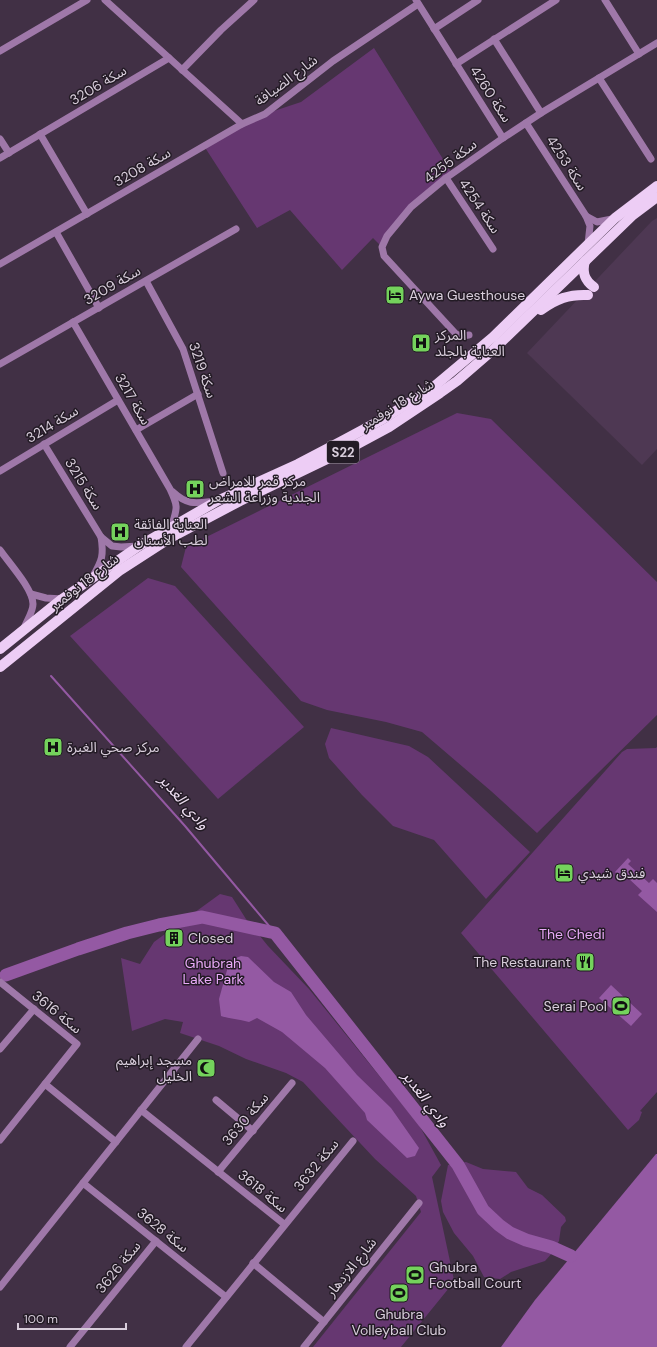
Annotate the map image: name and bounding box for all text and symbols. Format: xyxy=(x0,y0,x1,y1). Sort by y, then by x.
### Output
street label: شارع الضيافة xyxy=(251,51,322,111)
street label: سكة 3206 xyxy=(66,61,130,109)
street label: سكة 4260 xyxy=(466,62,516,126)
street label: سكة 4253 xyxy=(543,132,591,194)
street label: سكة 4255 xyxy=(420,135,480,187)
street label: سكة 3208 xyxy=(110,143,174,191)
street label: سكة 4254 xyxy=(455,175,505,237)
street label: سكة 3209 xyxy=(80,261,144,309)
hotel icon: Aywa Guesthouse xyxy=(384,284,406,306)
place label: Aywa Guesthouse xyxy=(409,286,525,304)
place label: المركز العناية بالجلد xyxy=(434,326,505,360)
hospital icon: المركز العناية بالجلد xyxy=(410,332,432,354)
street label: سكة 3219 xyxy=(185,340,221,400)
street label: سكة 3217 xyxy=(111,370,155,428)
street label: شارع 18 نوفمبر xyxy=(356,374,438,436)
street label: سكة 3214 xyxy=(23,401,81,447)
road number: S22 xyxy=(327,441,359,463)
street label: سكة 3215 xyxy=(61,455,107,513)
place label: مركز قمر للامراض الجلدية وزراعة الشعر xyxy=(208,472,320,506)
hospital icon: مركز قمر للامراض الجلدية وزراعة الشعر xyxy=(184,478,206,500)
place label: العناية الفائقة لطب الأسنان xyxy=(134,515,208,549)
hospital icon: العناية الفائقة لطب الأسنان xyxy=(109,521,131,543)
street label: شارع 18 نوفمبر xyxy=(45,549,123,617)
hospital icon: مركز صحي الغبرة xyxy=(42,736,64,758)
place label: مركز صحي الغبرة xyxy=(67,738,160,758)
water label: وادي الغدير xyxy=(153,769,214,835)
hotel icon: فندق شيدي xyxy=(553,862,575,884)
place label: فندق شيدي xyxy=(578,864,645,884)
park label: The Chedi xyxy=(539,925,605,943)
building icon: Closed xyxy=(163,927,185,949)
place label: Closed xyxy=(188,929,233,947)
restaurant icon: The Restaurant xyxy=(574,951,596,973)
place label: The Restaurant xyxy=(473,953,571,971)
park label: Ghubrah Lake Park xyxy=(183,954,243,988)
street label: سكة 3616 xyxy=(28,986,86,1038)
sports icon: Serai Pool xyxy=(610,995,632,1017)
place label: Serai Pool xyxy=(544,997,607,1015)
place label: مسجد إبراهيم الخليل xyxy=(116,1051,192,1085)
mosque icon: مسجد إبراهيم الخليل xyxy=(195,1057,217,1079)
water label: وادي الغدير xyxy=(396,1066,455,1133)
street label: سكة 3630 xyxy=(218,1089,272,1149)
street label: سكة 3632 xyxy=(289,1135,343,1195)
street label: سكة 3618 xyxy=(235,1166,291,1216)
street label: سكة 3628 xyxy=(133,1204,193,1256)
street label: شارع الازدهار xyxy=(321,1234,382,1302)
street label: سكة 3626 xyxy=(91,1237,145,1297)
place label: Ghubra Football Court xyxy=(429,1258,521,1292)
sports icon: Ghubra Football Court xyxy=(404,1264,426,1286)
sports icon: Ghubra Volleyball Club xyxy=(388,1282,410,1304)
scale bar xyxy=(18,1305,126,1331)
place label: Ghubra Volleyball Club xyxy=(352,1305,447,1339)
text: 100 m xyxy=(24,1311,58,1327)

